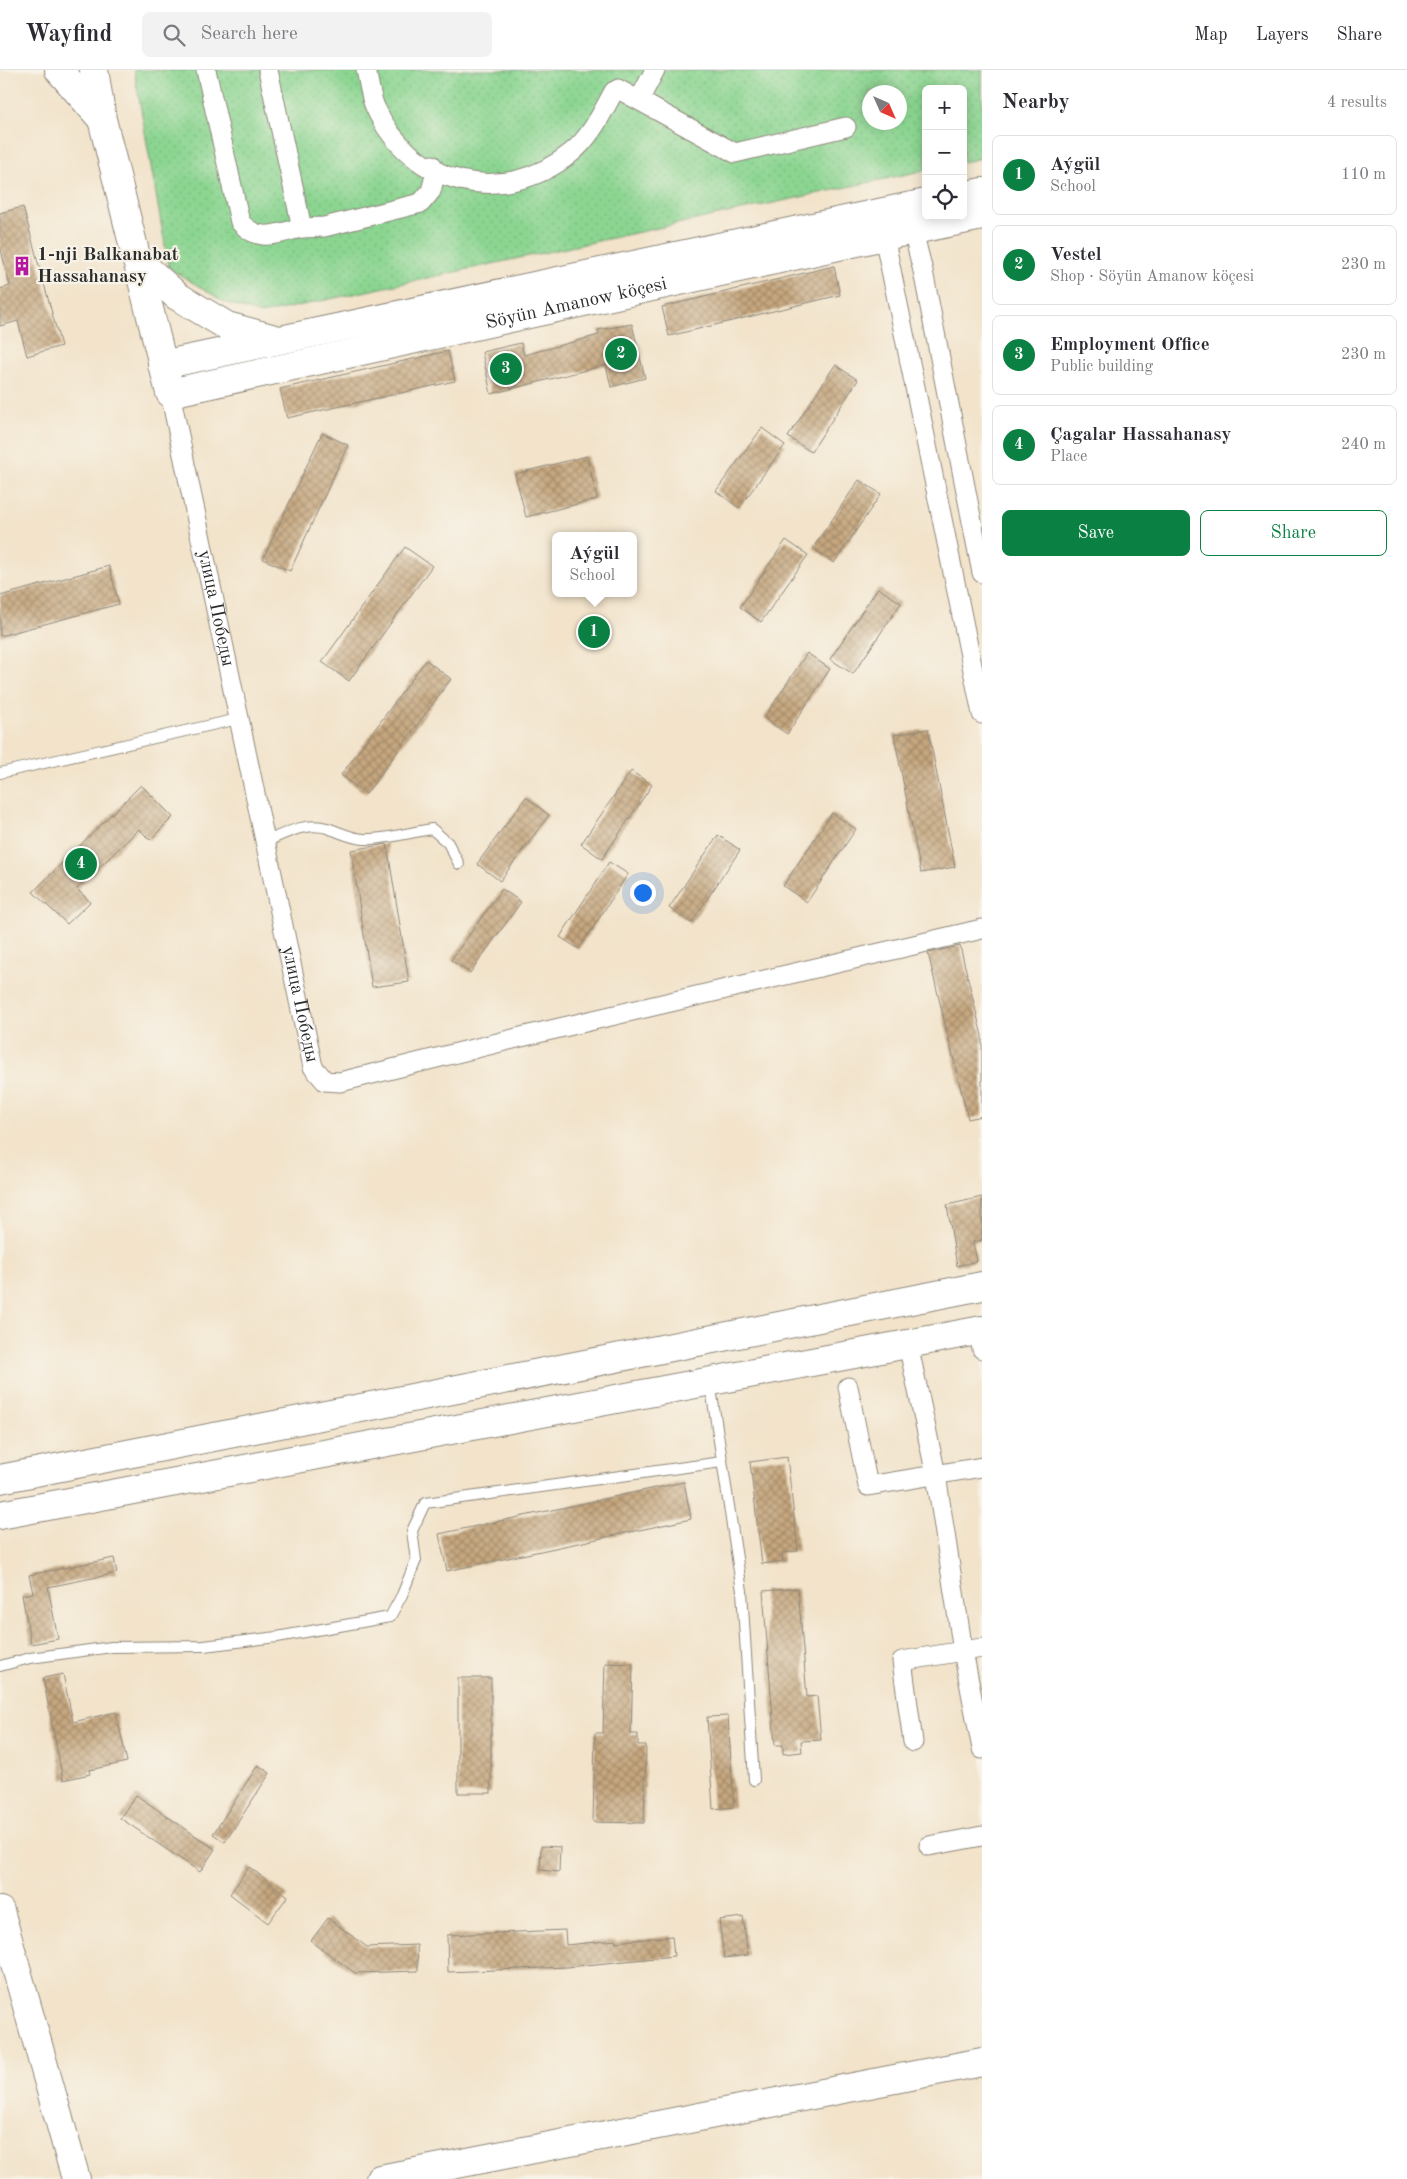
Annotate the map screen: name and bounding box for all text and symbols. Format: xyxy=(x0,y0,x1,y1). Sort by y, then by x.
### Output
search box xyxy=(142,12,492,57)
icon: search xyxy=(160,21,188,49)
text: Wayfind xyxy=(25,23,112,47)
text: Search here xyxy=(200,25,298,44)
text: Map xyxy=(1194,26,1228,44)
text: Layers xyxy=(1256,26,1308,44)
text: Share xyxy=(1336,26,1382,44)
north arrow xyxy=(862,85,907,130)
map controls xyxy=(922,85,967,220)
button: + xyxy=(922,85,967,130)
text: Nearby xyxy=(1002,92,1070,113)
text: 4 results xyxy=(1327,95,1387,111)
button: − xyxy=(922,130,967,175)
text: Aýgül xyxy=(1050,156,1100,175)
text: 1 xyxy=(1014,167,1024,183)
text: 110 m xyxy=(1341,167,1386,183)
button: locate xyxy=(922,175,967,220)
text: School xyxy=(1050,179,1096,195)
place label: 1-nji Balkanabat Hassahanasy xyxy=(37,246,179,287)
text: Vestel xyxy=(1050,246,1102,265)
building icon: 1-nji Balkanabat Hassahanasy xyxy=(11,255,33,277)
text: 2 xyxy=(1014,257,1024,273)
text: 230 m xyxy=(1341,257,1386,273)
text: Shop · Söyün Amanow köçesi xyxy=(1050,269,1254,285)
street label: Söyün Amanow köçesi xyxy=(484,274,669,333)
pin: 2 xyxy=(605,335,637,373)
text: Employment Office xyxy=(1050,336,1210,355)
text: 3 xyxy=(1014,347,1024,363)
text: 230 m xyxy=(1341,347,1386,363)
pin: 3 xyxy=(490,350,522,388)
text: Public building xyxy=(1050,359,1153,375)
text: Çagalar Hassahanasy xyxy=(1050,426,1231,445)
text: 4 xyxy=(1014,437,1024,453)
text: 240 m xyxy=(1341,437,1386,453)
text: Place xyxy=(1050,449,1087,465)
button: Save xyxy=(1002,510,1190,556)
button: Share xyxy=(1200,510,1387,556)
popup xyxy=(552,532,637,597)
text: Aýgül xyxy=(569,545,620,564)
street label: улица Победы xyxy=(194,548,237,668)
text: School xyxy=(569,568,615,584)
pin: 1 xyxy=(578,613,610,651)
pin: 4 xyxy=(65,845,97,883)
your location xyxy=(630,880,656,906)
street label: улица Победы xyxy=(278,944,321,1064)

